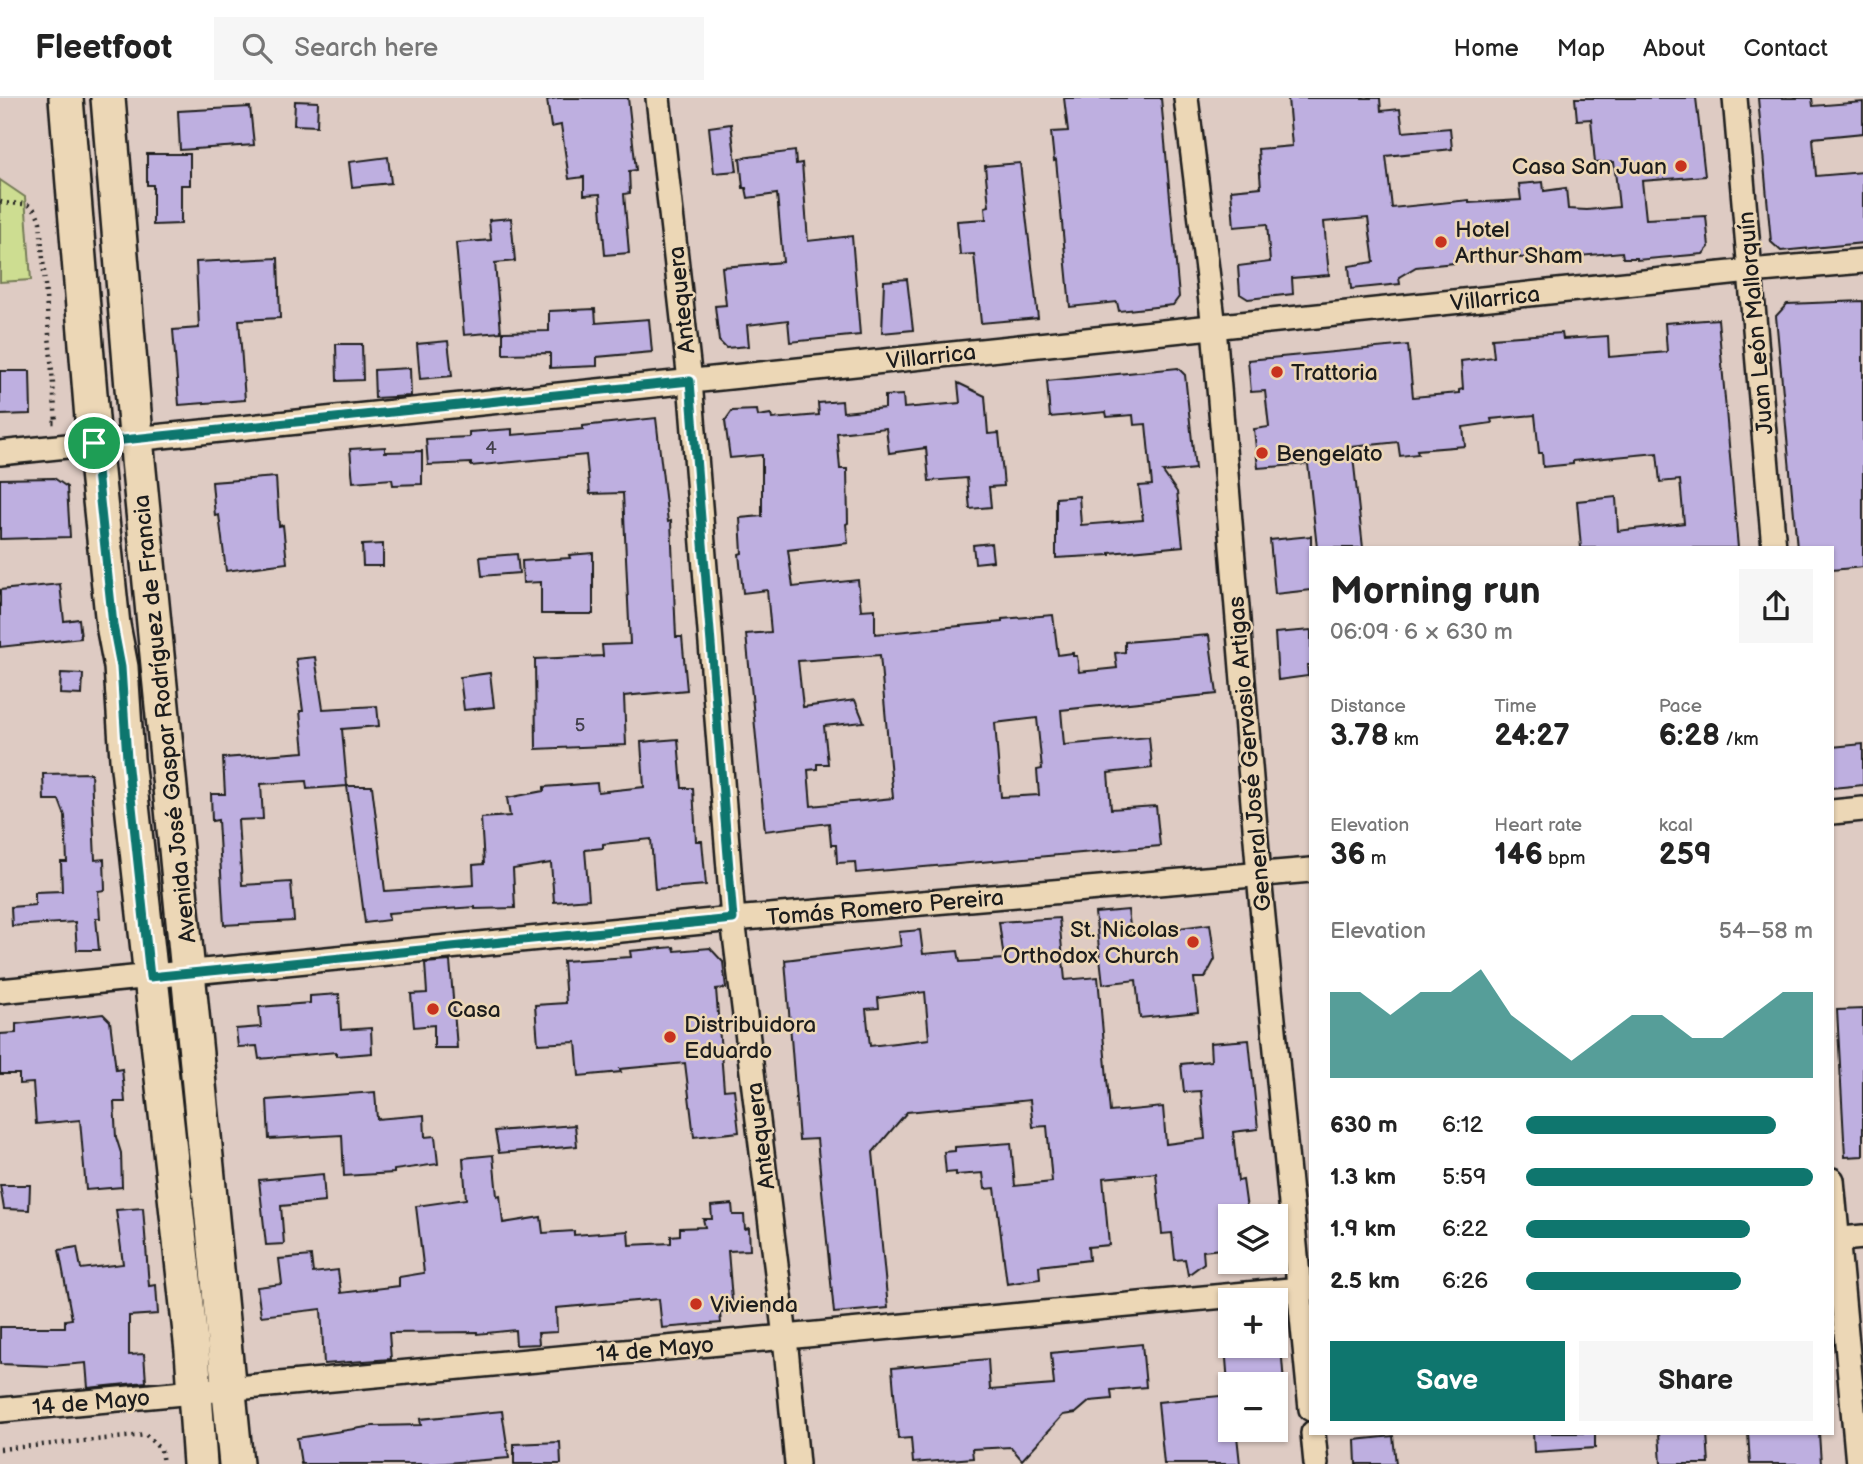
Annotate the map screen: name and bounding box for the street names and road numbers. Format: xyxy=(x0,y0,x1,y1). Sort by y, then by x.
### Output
street label: Juan León Mallorquín xyxy=(1732,210,1780,436)
street label: Antequera xyxy=(662,245,702,355)
street label: Villarrica xyxy=(1449,280,1541,318)
street label: Villarrica xyxy=(885,338,977,376)
street label: Avenida José Gaspar Rodríguez de Francia xyxy=(128,493,202,944)
street label: General José Gervasio Artigas xyxy=(1222,595,1278,913)
street label: Tomás Romero Pereira xyxy=(765,884,1005,932)
street label: Antequera xyxy=(741,1081,781,1191)
street label: 14 de Mayo xyxy=(595,1331,715,1369)
street label: 14 de Mayo xyxy=(31,1384,151,1422)

